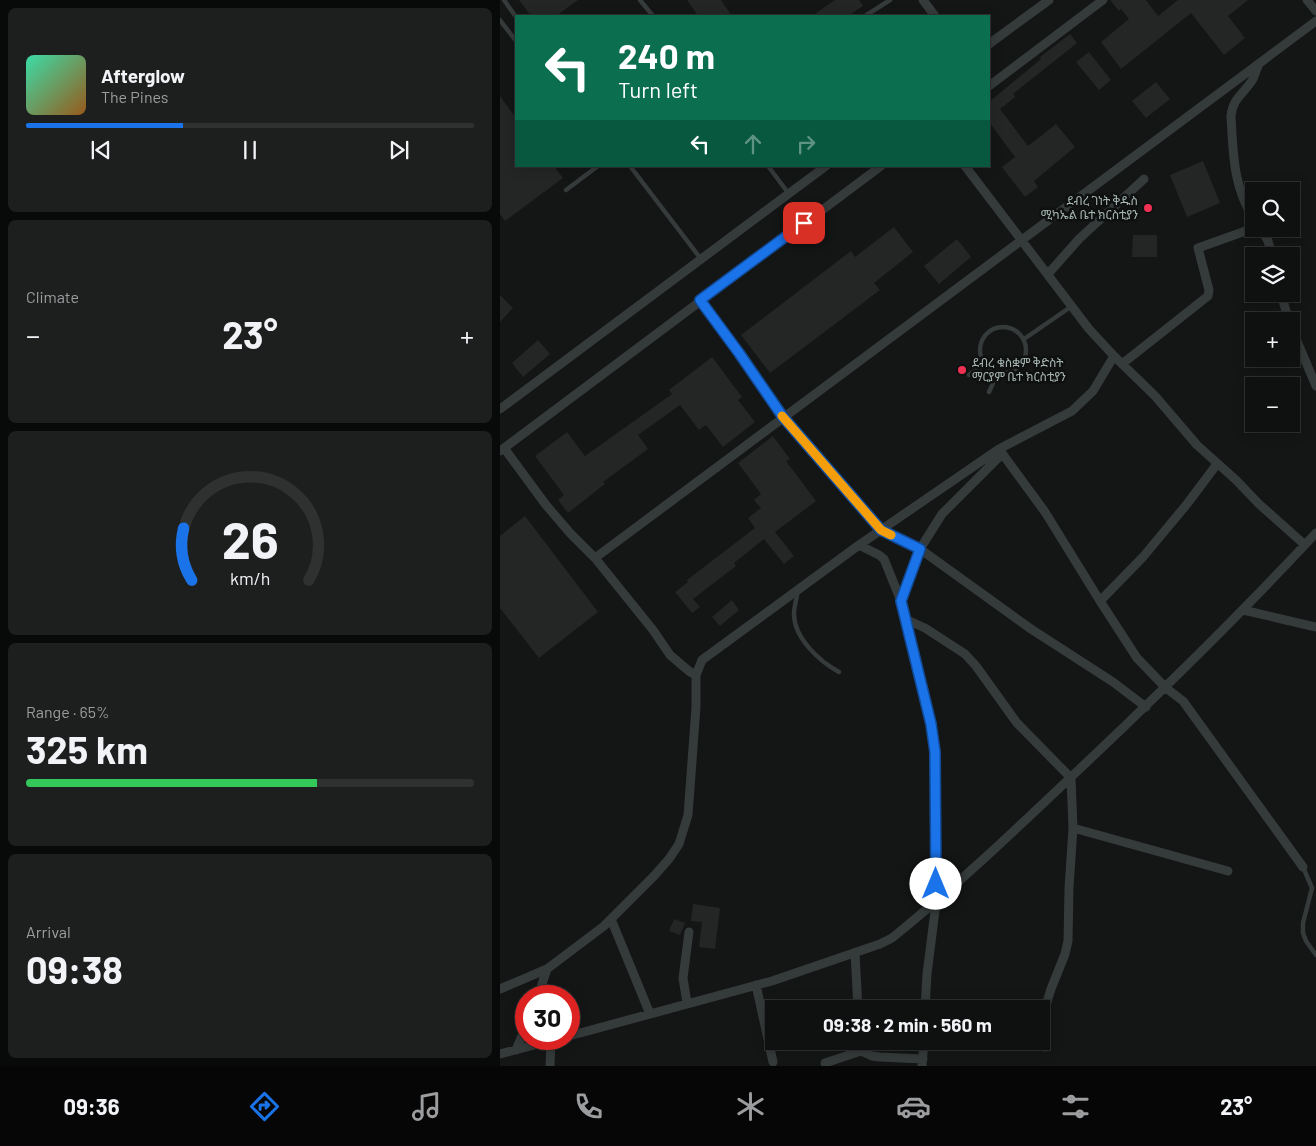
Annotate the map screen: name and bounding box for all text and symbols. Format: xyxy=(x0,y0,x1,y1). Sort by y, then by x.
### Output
text: 240 m xyxy=(618,34,715,76)
icon: left xyxy=(535,35,600,100)
text: Afterglow xyxy=(101,64,185,87)
text: Turn left xyxy=(618,76,698,102)
text: The Pines xyxy=(101,87,169,106)
icon: left xyxy=(686,130,714,158)
icon: ahead xyxy=(739,130,767,158)
icon: right xyxy=(792,130,820,158)
icon: previous xyxy=(87,136,115,164)
icon: pause xyxy=(236,136,264,164)
icon: next xyxy=(385,136,413,164)
map controls xyxy=(1245,182,1300,432)
button: search xyxy=(1245,182,1300,237)
place label: ደብረ ገነት ቅዱስ ሚካኤል ቤተ ክርስቲያን xyxy=(1041,193,1138,221)
pin xyxy=(783,202,825,244)
marker: ደብረ ገነት ቅዱስ ሚካኤል ቤተ ክርስቲያን xyxy=(1142,202,1154,214)
icon: arrive xyxy=(790,209,818,237)
button: layers xyxy=(1245,247,1300,302)
text: Climate xyxy=(26,287,79,306)
text: 23° xyxy=(222,311,278,357)
button: + xyxy=(1245,312,1300,367)
text: − xyxy=(26,318,40,352)
text: + xyxy=(460,318,474,352)
place label: ደብረ ቁስቋም ቅድስት ማርያም ቤተ ክርስቲያን xyxy=(972,355,1066,383)
marker: ደብረ ቁስቋም ቅድስት ማርያም ቤተ ክርስቲያን xyxy=(956,364,968,376)
button: − xyxy=(1245,377,1300,432)
text: 26 xyxy=(221,507,279,569)
text: km/h xyxy=(230,567,270,589)
text: Range · 65% xyxy=(26,702,109,721)
text: 325 km xyxy=(26,726,148,772)
position arrow xyxy=(909,857,961,909)
text: Arrival xyxy=(26,922,71,941)
text: 09:38 xyxy=(26,946,123,992)
speed limit sign: 30 xyxy=(515,985,580,1050)
text: 09:38 · 2 min · 560 m xyxy=(823,1013,992,1036)
icon: directions xyxy=(247,1089,282,1124)
icon: music xyxy=(409,1089,444,1124)
icon: phone xyxy=(571,1089,606,1124)
icon: climate xyxy=(733,1089,768,1124)
icon: car xyxy=(896,1089,931,1124)
icon: filters xyxy=(1058,1089,1093,1124)
text: 09:36 xyxy=(64,1093,120,1119)
text: 23° xyxy=(1220,1093,1252,1119)

